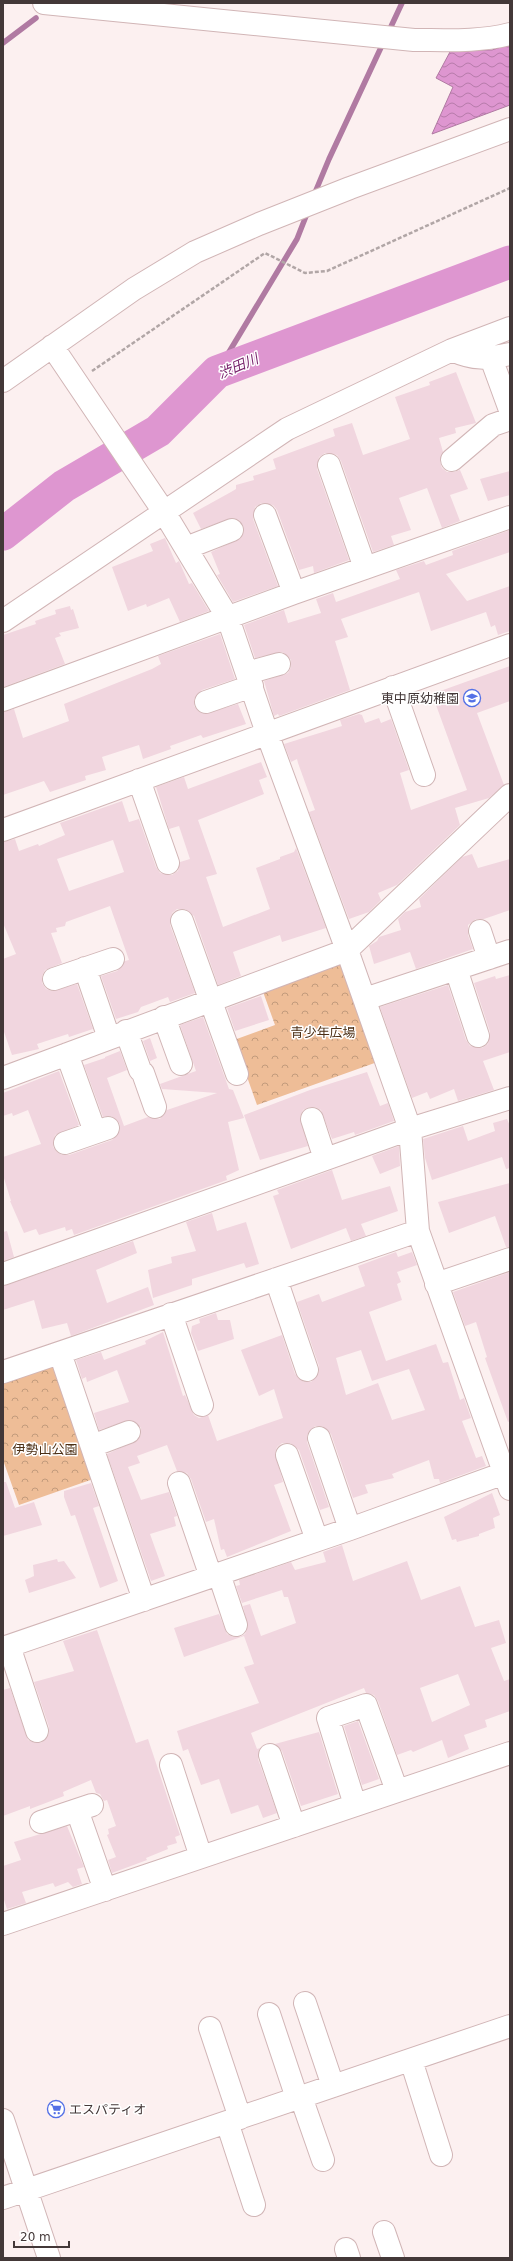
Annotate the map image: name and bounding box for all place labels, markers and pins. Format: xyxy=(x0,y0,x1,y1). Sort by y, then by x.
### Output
school or university icon: 東中原幼稚園 xyxy=(462,688,482,708)
place label: 東中原幼稚園 xyxy=(381,691,459,706)
supermarket icon: エスパティオ xyxy=(46,2099,66,2119)
place label: エスパティオ xyxy=(69,2102,146,2117)

